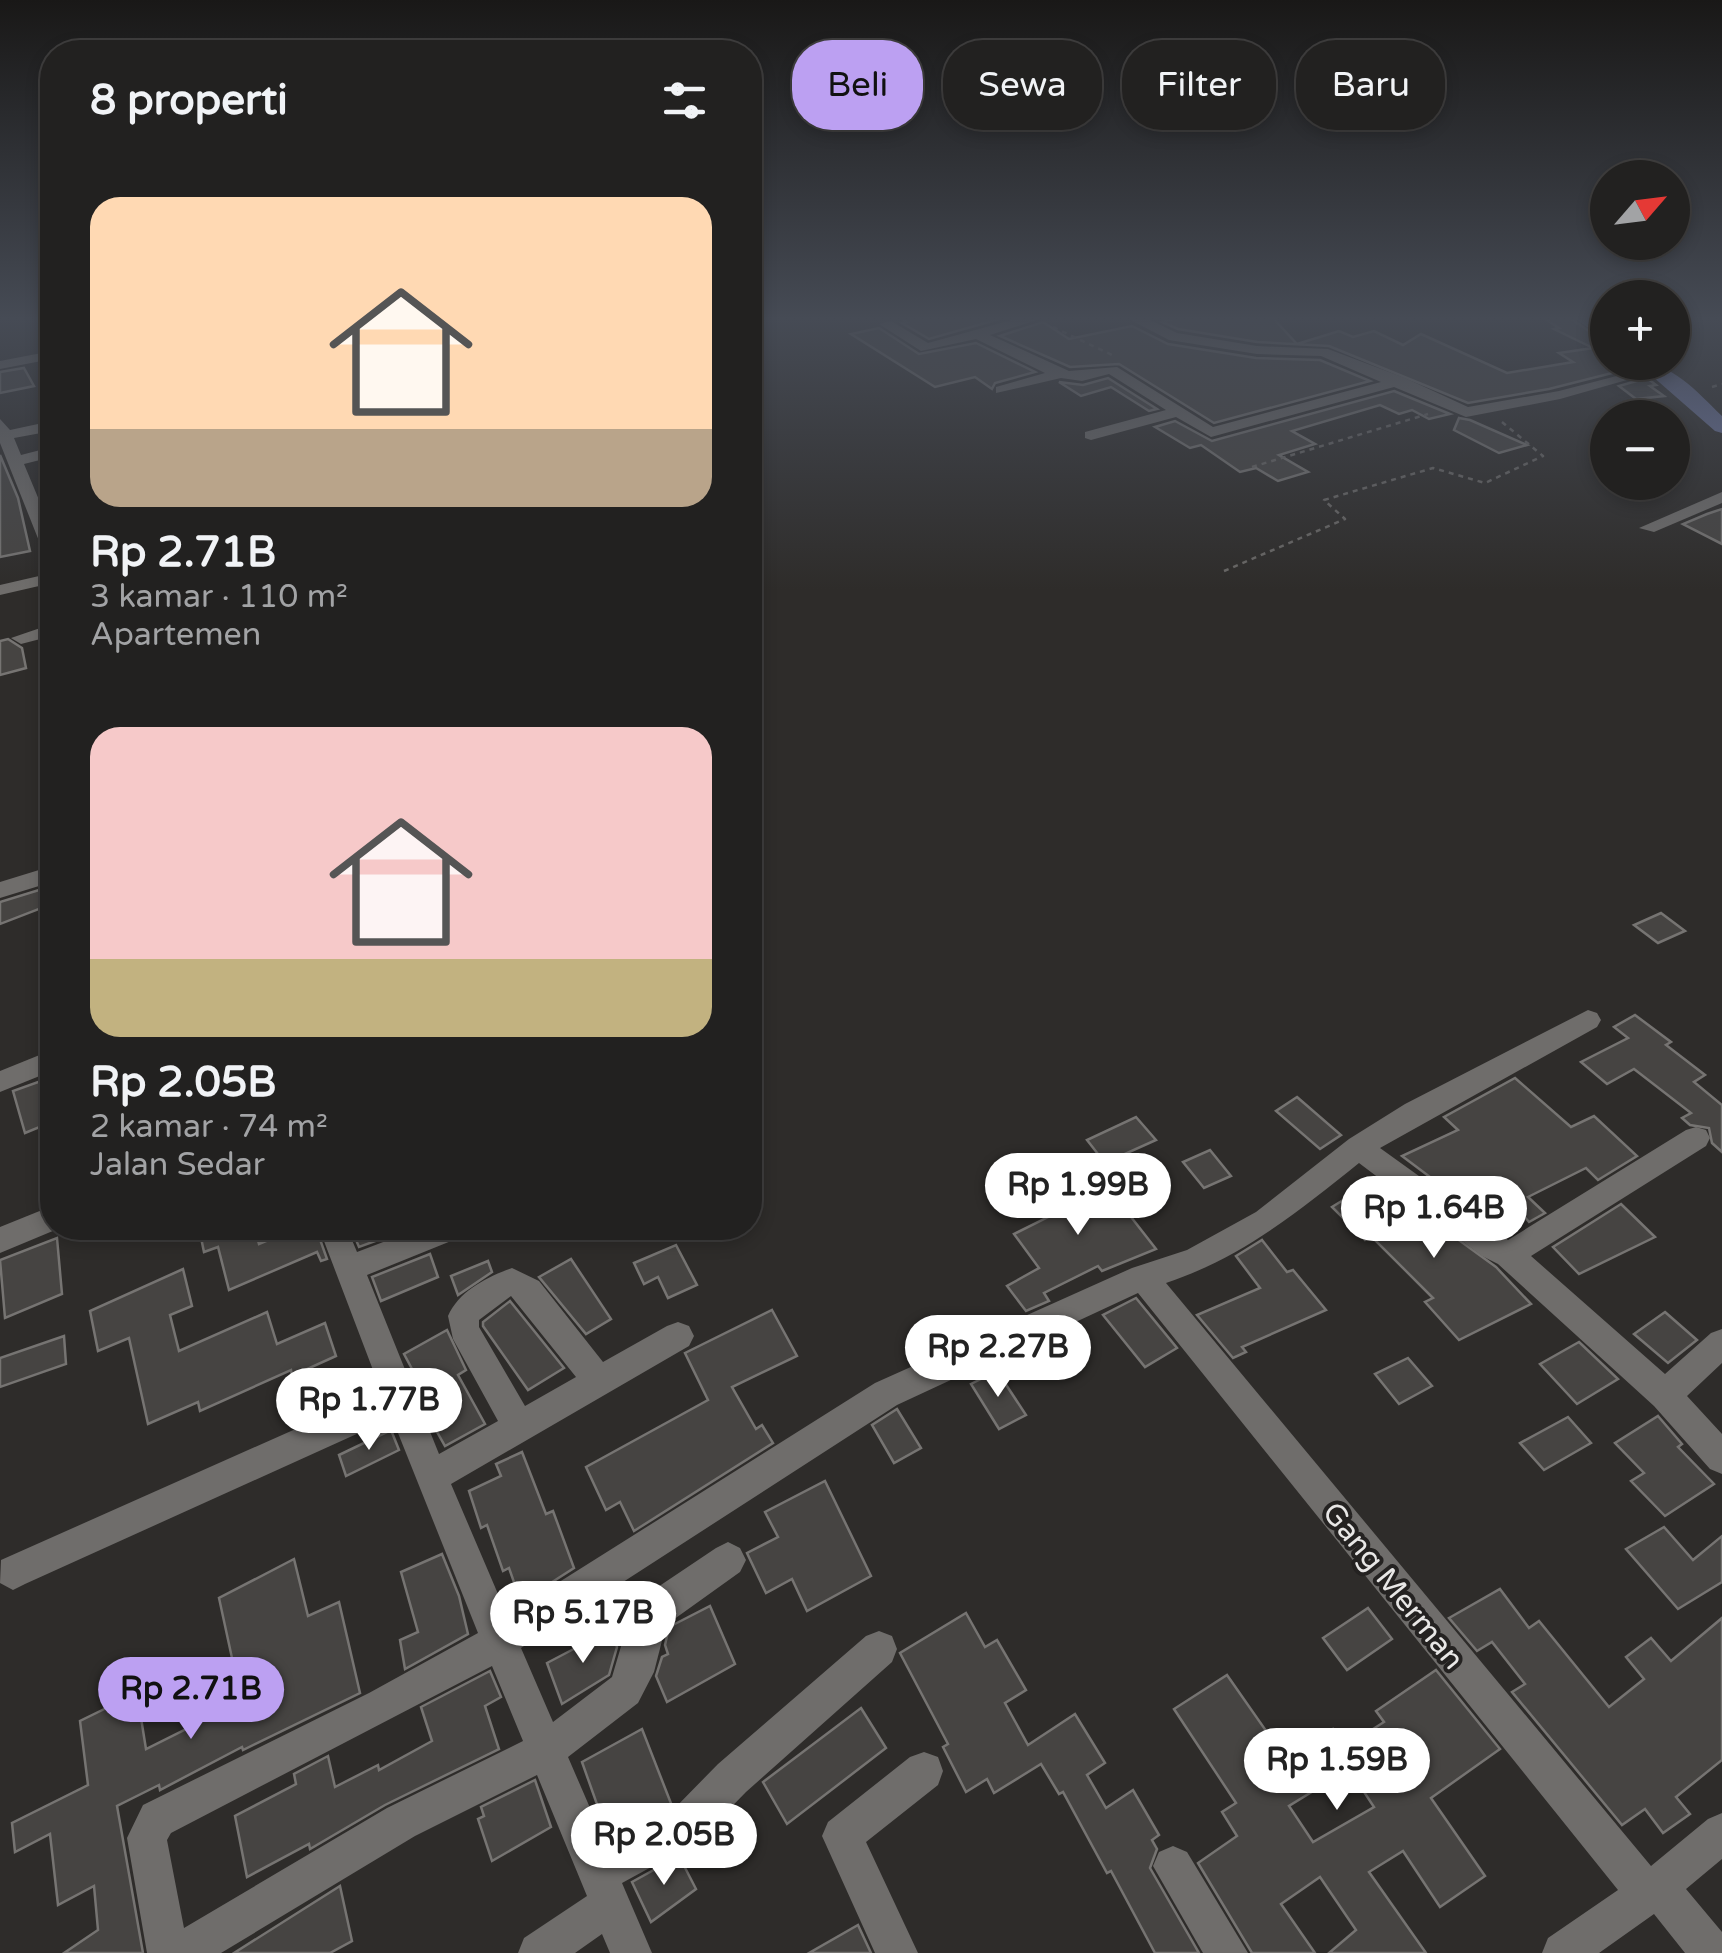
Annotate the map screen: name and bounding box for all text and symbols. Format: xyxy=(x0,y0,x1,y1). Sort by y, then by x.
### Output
chip: Beli xyxy=(792,40,923,130)
chip: Sewa xyxy=(943,40,1102,130)
chip: Filter xyxy=(1122,40,1276,130)
chip: Baru xyxy=(1296,40,1445,130)
icon: filters xyxy=(657,73,712,128)
text: 8 properti xyxy=(90,75,288,126)
north arrow xyxy=(1590,160,1690,260)
map controls xyxy=(1590,160,1690,500)
icon: home xyxy=(311,262,491,442)
button: + xyxy=(1590,280,1690,380)
button: − xyxy=(1590,400,1690,500)
text: Rp 2.71B xyxy=(90,527,276,578)
text: 3 kamar · 110 m² xyxy=(90,578,348,616)
text: Apartemen xyxy=(90,616,261,654)
icon: home xyxy=(311,792,491,972)
text: Rp 2.05B xyxy=(90,1057,276,1108)
text: 2 kamar · 74 m² xyxy=(90,1108,328,1146)
text: Jalan Sedar xyxy=(90,1146,265,1184)
pin: Rp 1.99B xyxy=(975,1153,1181,1238)
text: Rp 1.99B xyxy=(1007,1166,1149,1204)
pin: Rp 1.64B xyxy=(1331,1176,1537,1261)
text: Rp 1.64B xyxy=(1363,1189,1505,1227)
pin: Rp 2.27B xyxy=(895,1315,1101,1400)
text: Rp 2.27B xyxy=(927,1328,1069,1366)
pin: Rp 1.77B xyxy=(266,1368,472,1453)
text: Rp 1.77B xyxy=(298,1381,440,1419)
street label: Gang Merman xyxy=(1314,1495,1472,1677)
pin: Rp 5.17B xyxy=(480,1581,686,1666)
text: Rp 5.17B xyxy=(512,1594,654,1632)
pin: Rp 2.71B xyxy=(88,1657,294,1742)
text: Rp 2.71B xyxy=(120,1670,262,1708)
pin: Rp 1.59B xyxy=(1234,1728,1440,1813)
text: Rp 1.59B xyxy=(1266,1741,1408,1779)
pin: Rp 2.05B xyxy=(561,1803,767,1888)
text: Rp 2.05B xyxy=(593,1816,735,1854)

